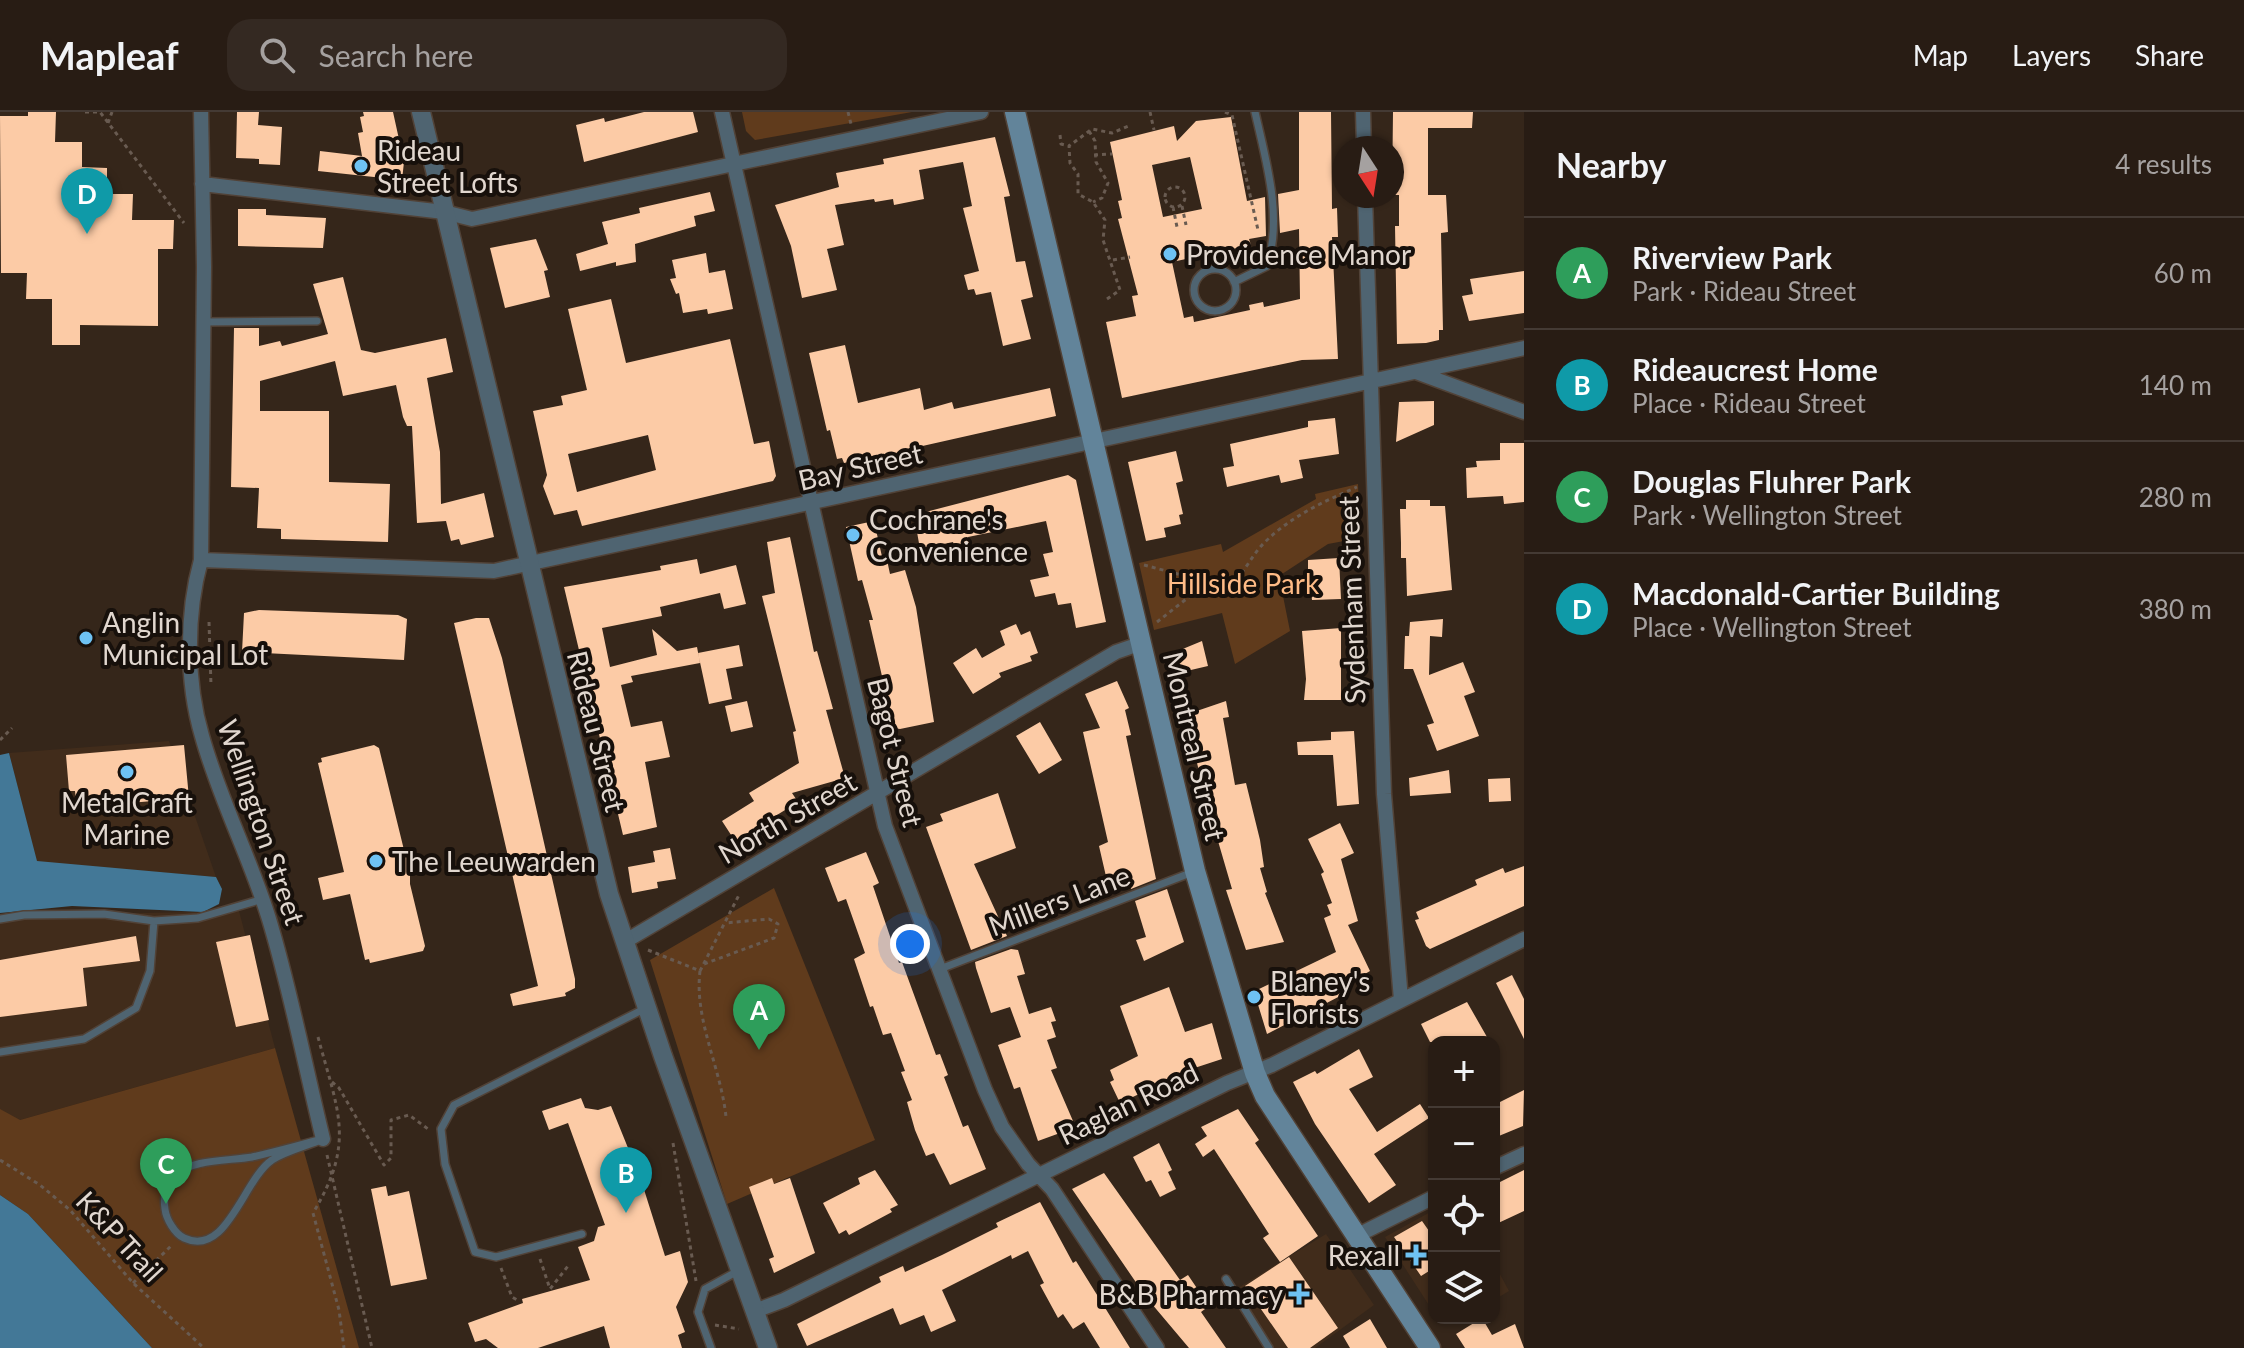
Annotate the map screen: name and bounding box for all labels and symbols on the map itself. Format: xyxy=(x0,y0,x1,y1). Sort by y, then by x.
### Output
place label: Rideau Street Lofts xyxy=(377,133,518,199)
north arrow xyxy=(1332,136,1404,208)
marker: Rideau Street Lofts xyxy=(352,157,370,175)
pin: D xyxy=(61,168,113,234)
place label: Providence Manor xyxy=(1186,237,1411,271)
marker: Providence Manor xyxy=(1161,245,1179,263)
street label: Bay Street xyxy=(795,435,925,497)
street label: Sydenham Street xyxy=(1330,495,1372,705)
place label: Cochrane's Convenience xyxy=(869,502,1028,568)
marker: Cochrane's Convenience xyxy=(844,526,862,544)
park label: Hillside Park xyxy=(1167,566,1320,600)
place label: Anglin Municipal Lot xyxy=(102,605,268,671)
marker: Anglin Municipal Lot xyxy=(77,629,95,647)
street label: Rideau Street xyxy=(561,647,633,815)
street label: Montreal Street xyxy=(1157,648,1233,844)
street label: Bagot Street xyxy=(861,674,931,830)
street label: Wellington Street xyxy=(211,715,313,929)
marker: MetalCraft Marine xyxy=(118,763,136,781)
street label: North Street xyxy=(712,764,862,870)
place label: MetalCraft Marine xyxy=(61,785,193,851)
place label: The Leeuwarden xyxy=(392,844,596,878)
marker: The Leeuwarden xyxy=(367,852,385,870)
street label: Millers Lane xyxy=(984,858,1134,942)
your location xyxy=(890,924,930,964)
place label: Blaney's Florists xyxy=(1270,964,1370,1030)
pin: A xyxy=(733,984,785,1050)
marker: Blaney's Florists xyxy=(1245,988,1263,1006)
street label: Raglan Road xyxy=(1053,1055,1203,1151)
pin: C xyxy=(140,1138,192,1204)
pin: B xyxy=(600,1147,652,1213)
street label: K&P Trail xyxy=(70,1184,170,1288)
place label: Rexall xyxy=(1328,1238,1400,1272)
marker: Rexall xyxy=(1407,1246,1425,1264)
place label: B&B Pharmacy xyxy=(1098,1277,1284,1311)
marker: B&B Pharmacy xyxy=(1290,1285,1308,1303)

